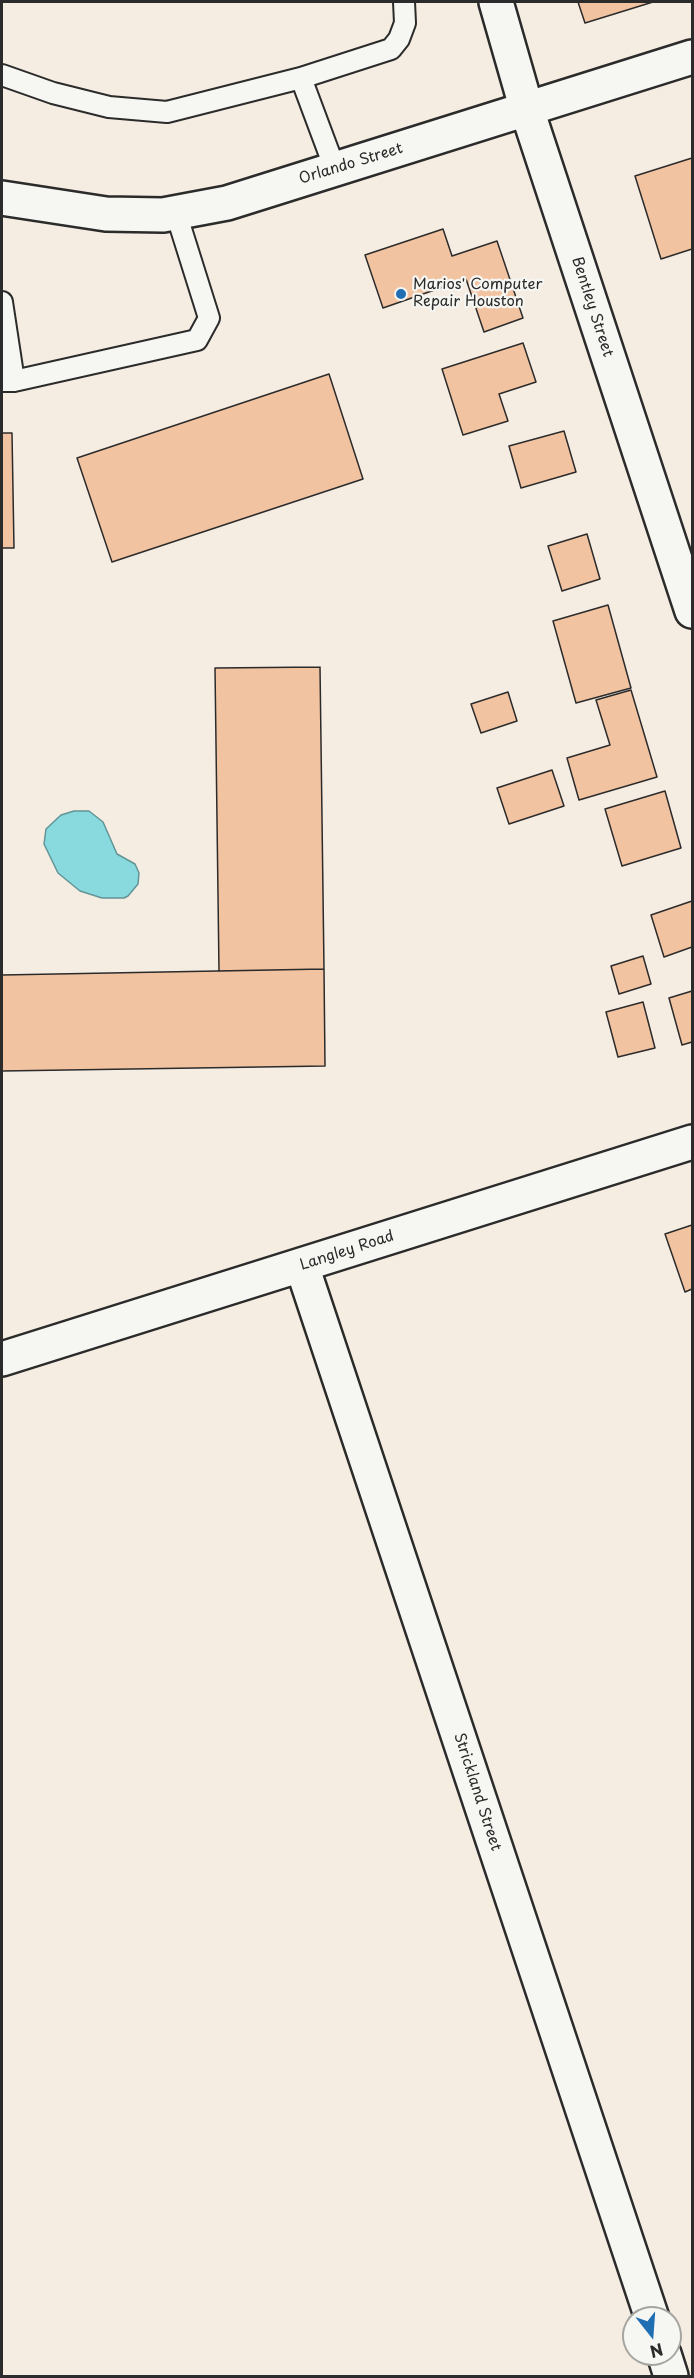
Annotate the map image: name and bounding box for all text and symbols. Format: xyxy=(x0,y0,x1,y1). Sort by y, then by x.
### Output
street label: Orlando Street xyxy=(297,140,405,188)
street label: Bentley Street xyxy=(567,255,617,359)
place label: Marios' Computer Repair Houston xyxy=(413,276,542,311)
marker: Marios' Computer Repair Houston xyxy=(394,287,408,301)
street label: Langley Road xyxy=(298,1227,396,1275)
street label: Strickland Street xyxy=(449,1731,505,1853)
north arrow xyxy=(622,2306,682,2366)
text: N xyxy=(647,2338,666,2365)

